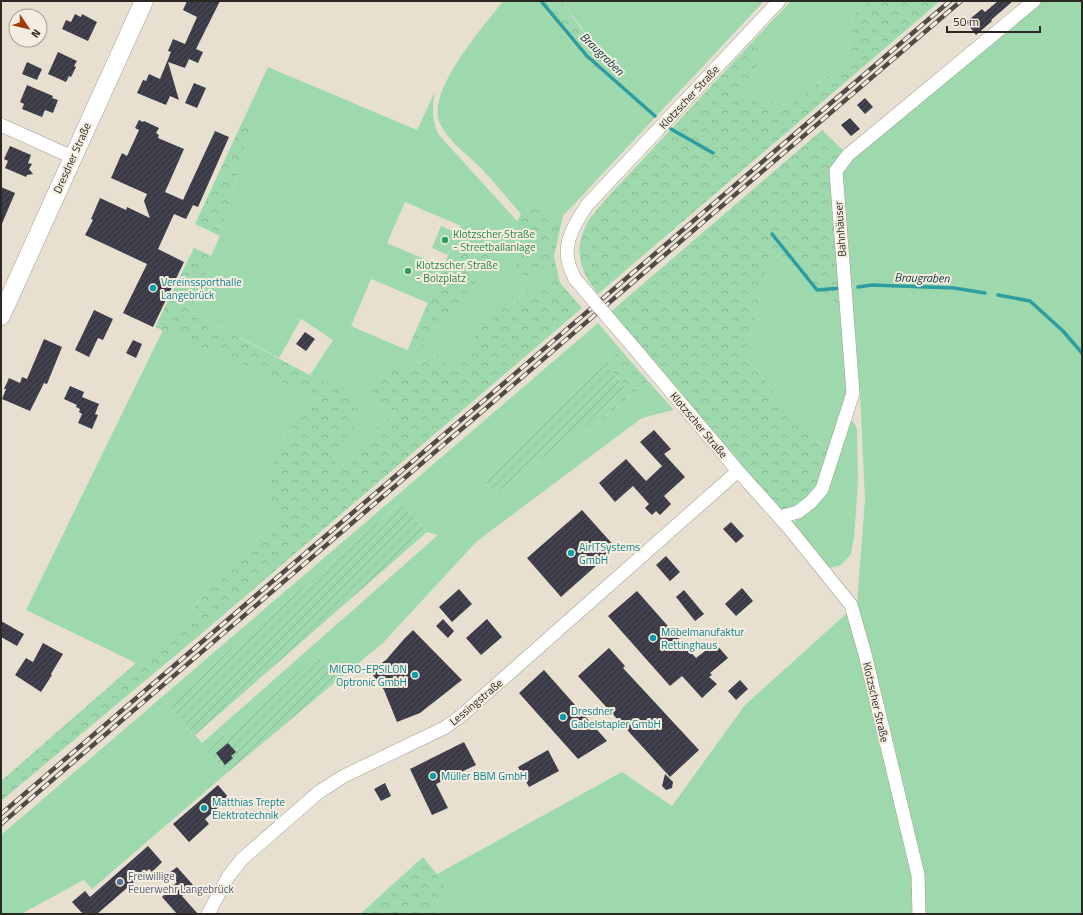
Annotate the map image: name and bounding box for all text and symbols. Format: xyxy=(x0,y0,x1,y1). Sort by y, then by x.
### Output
north arrow xyxy=(8,8,48,48)
scale bar xyxy=(947,8,1040,34)
text: 50 m xyxy=(953,12,979,31)
text: N xyxy=(27,26,45,41)
water label: Braugraben xyxy=(576,28,630,80)
street label: Klotzscher Straße xyxy=(655,61,723,132)
street label: Dresdner Straße xyxy=(49,120,95,196)
street label: Bahnhäuser xyxy=(830,200,850,257)
place label: Klotzscher Straße - Streetballanlage xyxy=(453,226,536,255)
marker: Klotzscher Straße - Streetballanlage xyxy=(440,235,450,245)
place label: Klotzscher Straße - Bolzplatz xyxy=(416,257,498,286)
marker: Klotzscher Straße - Bolzplatz xyxy=(403,266,413,276)
water label: Braugraben xyxy=(894,268,951,287)
place label: Vereinssporthalle Langebrück xyxy=(161,274,242,303)
marker: Vereinssporthalle Langebrück xyxy=(148,283,158,293)
street label: Klotzscher Straße xyxy=(667,388,732,462)
place label: AirITSystems GmbH xyxy=(579,539,640,568)
marker: AirITSystems GmbH xyxy=(566,548,576,558)
place label: Möbelmanufaktur Rettinghaus xyxy=(661,624,744,653)
marker: Möbelmanufaktur Rettinghaus xyxy=(648,633,658,643)
street label: Klotzscher Straße xyxy=(859,660,893,744)
place label: MICRO-EPSILON Optronic GmbH xyxy=(329,661,407,690)
marker: MICRO-EPSILON Optronic GmbH xyxy=(410,670,420,680)
street label: Lessingstraße xyxy=(446,675,506,729)
place label: Dresdner Gabelstapler GmbH xyxy=(571,703,661,732)
marker: Dresdner Gabelstapler GmbH xyxy=(558,712,568,722)
place label: Müller BBM GmbH xyxy=(441,768,527,784)
marker: Müller BBM GmbH xyxy=(428,771,438,781)
place label: Matthias Trepte Elektrotechnik xyxy=(212,794,286,823)
marker: Matthias Trepte Elektrotechnik xyxy=(199,803,209,813)
place label: Freiwillige Feuerwehr Langebrück xyxy=(128,868,234,897)
marker: Freiwillige Feuerwehr Langebrück xyxy=(115,877,125,887)

